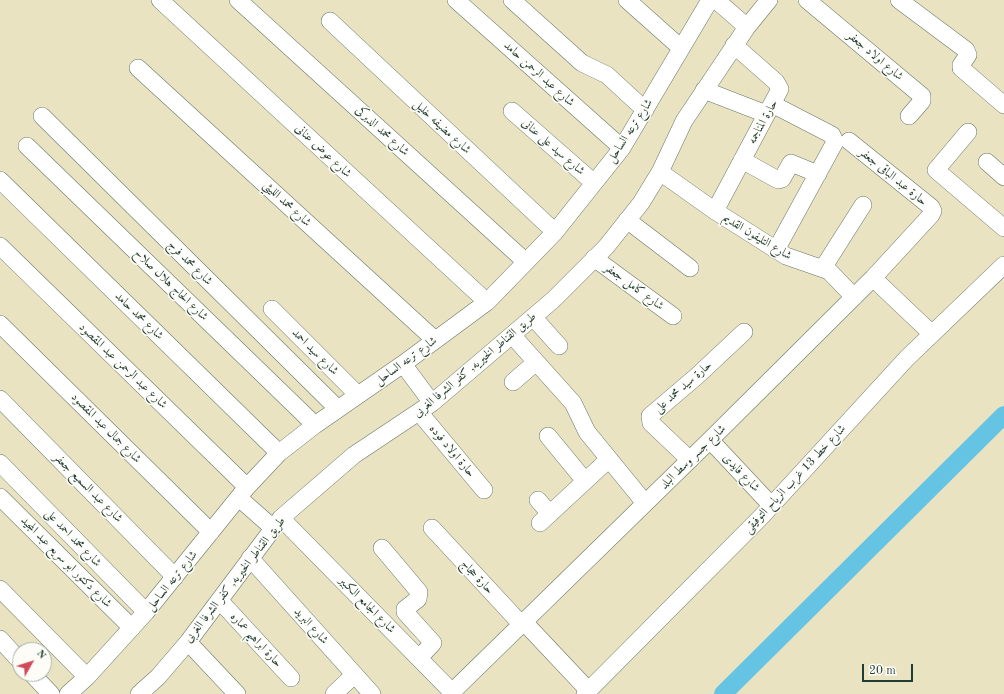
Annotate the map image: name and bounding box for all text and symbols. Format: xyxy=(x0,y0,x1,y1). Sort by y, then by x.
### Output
street label: شارع اولاد جعفر xyxy=(844,28,906,84)
street label: شارع عبد الرحمن حامد xyxy=(501,38,577,110)
street label: شارع ترعه الساحل xyxy=(604,96,656,166)
street label: شارع مضيفه خليل xyxy=(410,97,474,157)
street label: حارة المناجمه xyxy=(745,97,781,147)
street label: شارع محمد الدبركى xyxy=(352,103,412,159)
street label: شارع سيد على عنانى xyxy=(518,116,588,178)
street label: شارع عوض عنانى xyxy=(292,121,354,181)
street label: حارة عبد الباقى جعفر xyxy=(856,145,930,209)
street label: شارع محمد الليثي xyxy=(260,178,314,230)
street label: شارع التليفون القديم xyxy=(720,211,794,263)
street label: شارع محمد فرج xyxy=(165,238,215,288)
street label: شارع الحاج هلال صلاح xyxy=(131,246,211,324)
street label: شارع كامل جعفر xyxy=(601,261,667,313)
street label: شارع محمد حامد xyxy=(112,289,166,343)
street label: طريق القناطر الخيريه, كفر الشرفا الغربى xyxy=(411,309,539,421)
street label: شارع عبد الرحمن عبد المقصود xyxy=(76,320,170,412)
street label: شارع سيد احمد xyxy=(289,326,341,378)
street label: شارع ترعه الساحل xyxy=(372,334,440,388)
street label: حارة سيد محمد على xyxy=(651,358,715,416)
street label: شارع جمال عبد المقصود xyxy=(68,390,144,466)
street label: حارة اولاد فوده xyxy=(426,422,478,480)
street label: شارع جسر وسط البلد xyxy=(657,422,729,492)
street label: شارع خط 13 غرب الرياح التوفيقى xyxy=(741,422,849,536)
street label: شارع عبد السميع جعفر xyxy=(50,450,126,526)
street label: شارع فايدى xyxy=(719,451,763,495)
street label: شارع محمد احمد على xyxy=(42,506,104,570)
street label: شارع دكتور ابو سريع عبد المجيد xyxy=(17,513,115,611)
street label: طريق القناطر الخيريه, كفر الشرفا الغربى xyxy=(181,514,289,646)
street label: شارع ترعه الساحل xyxy=(143,548,201,614)
street label: حارة حجاج xyxy=(457,557,497,597)
street label: شارع الجامع الكبير xyxy=(336,574,398,636)
street label: شارع البريد xyxy=(291,605,331,647)
street label: حارة ابراهيم عماره xyxy=(227,610,285,670)
north arrow xyxy=(12,642,52,682)
text: N xyxy=(34,648,48,661)
scale bar xyxy=(864,656,915,682)
text: 20 m xyxy=(869,665,896,677)

